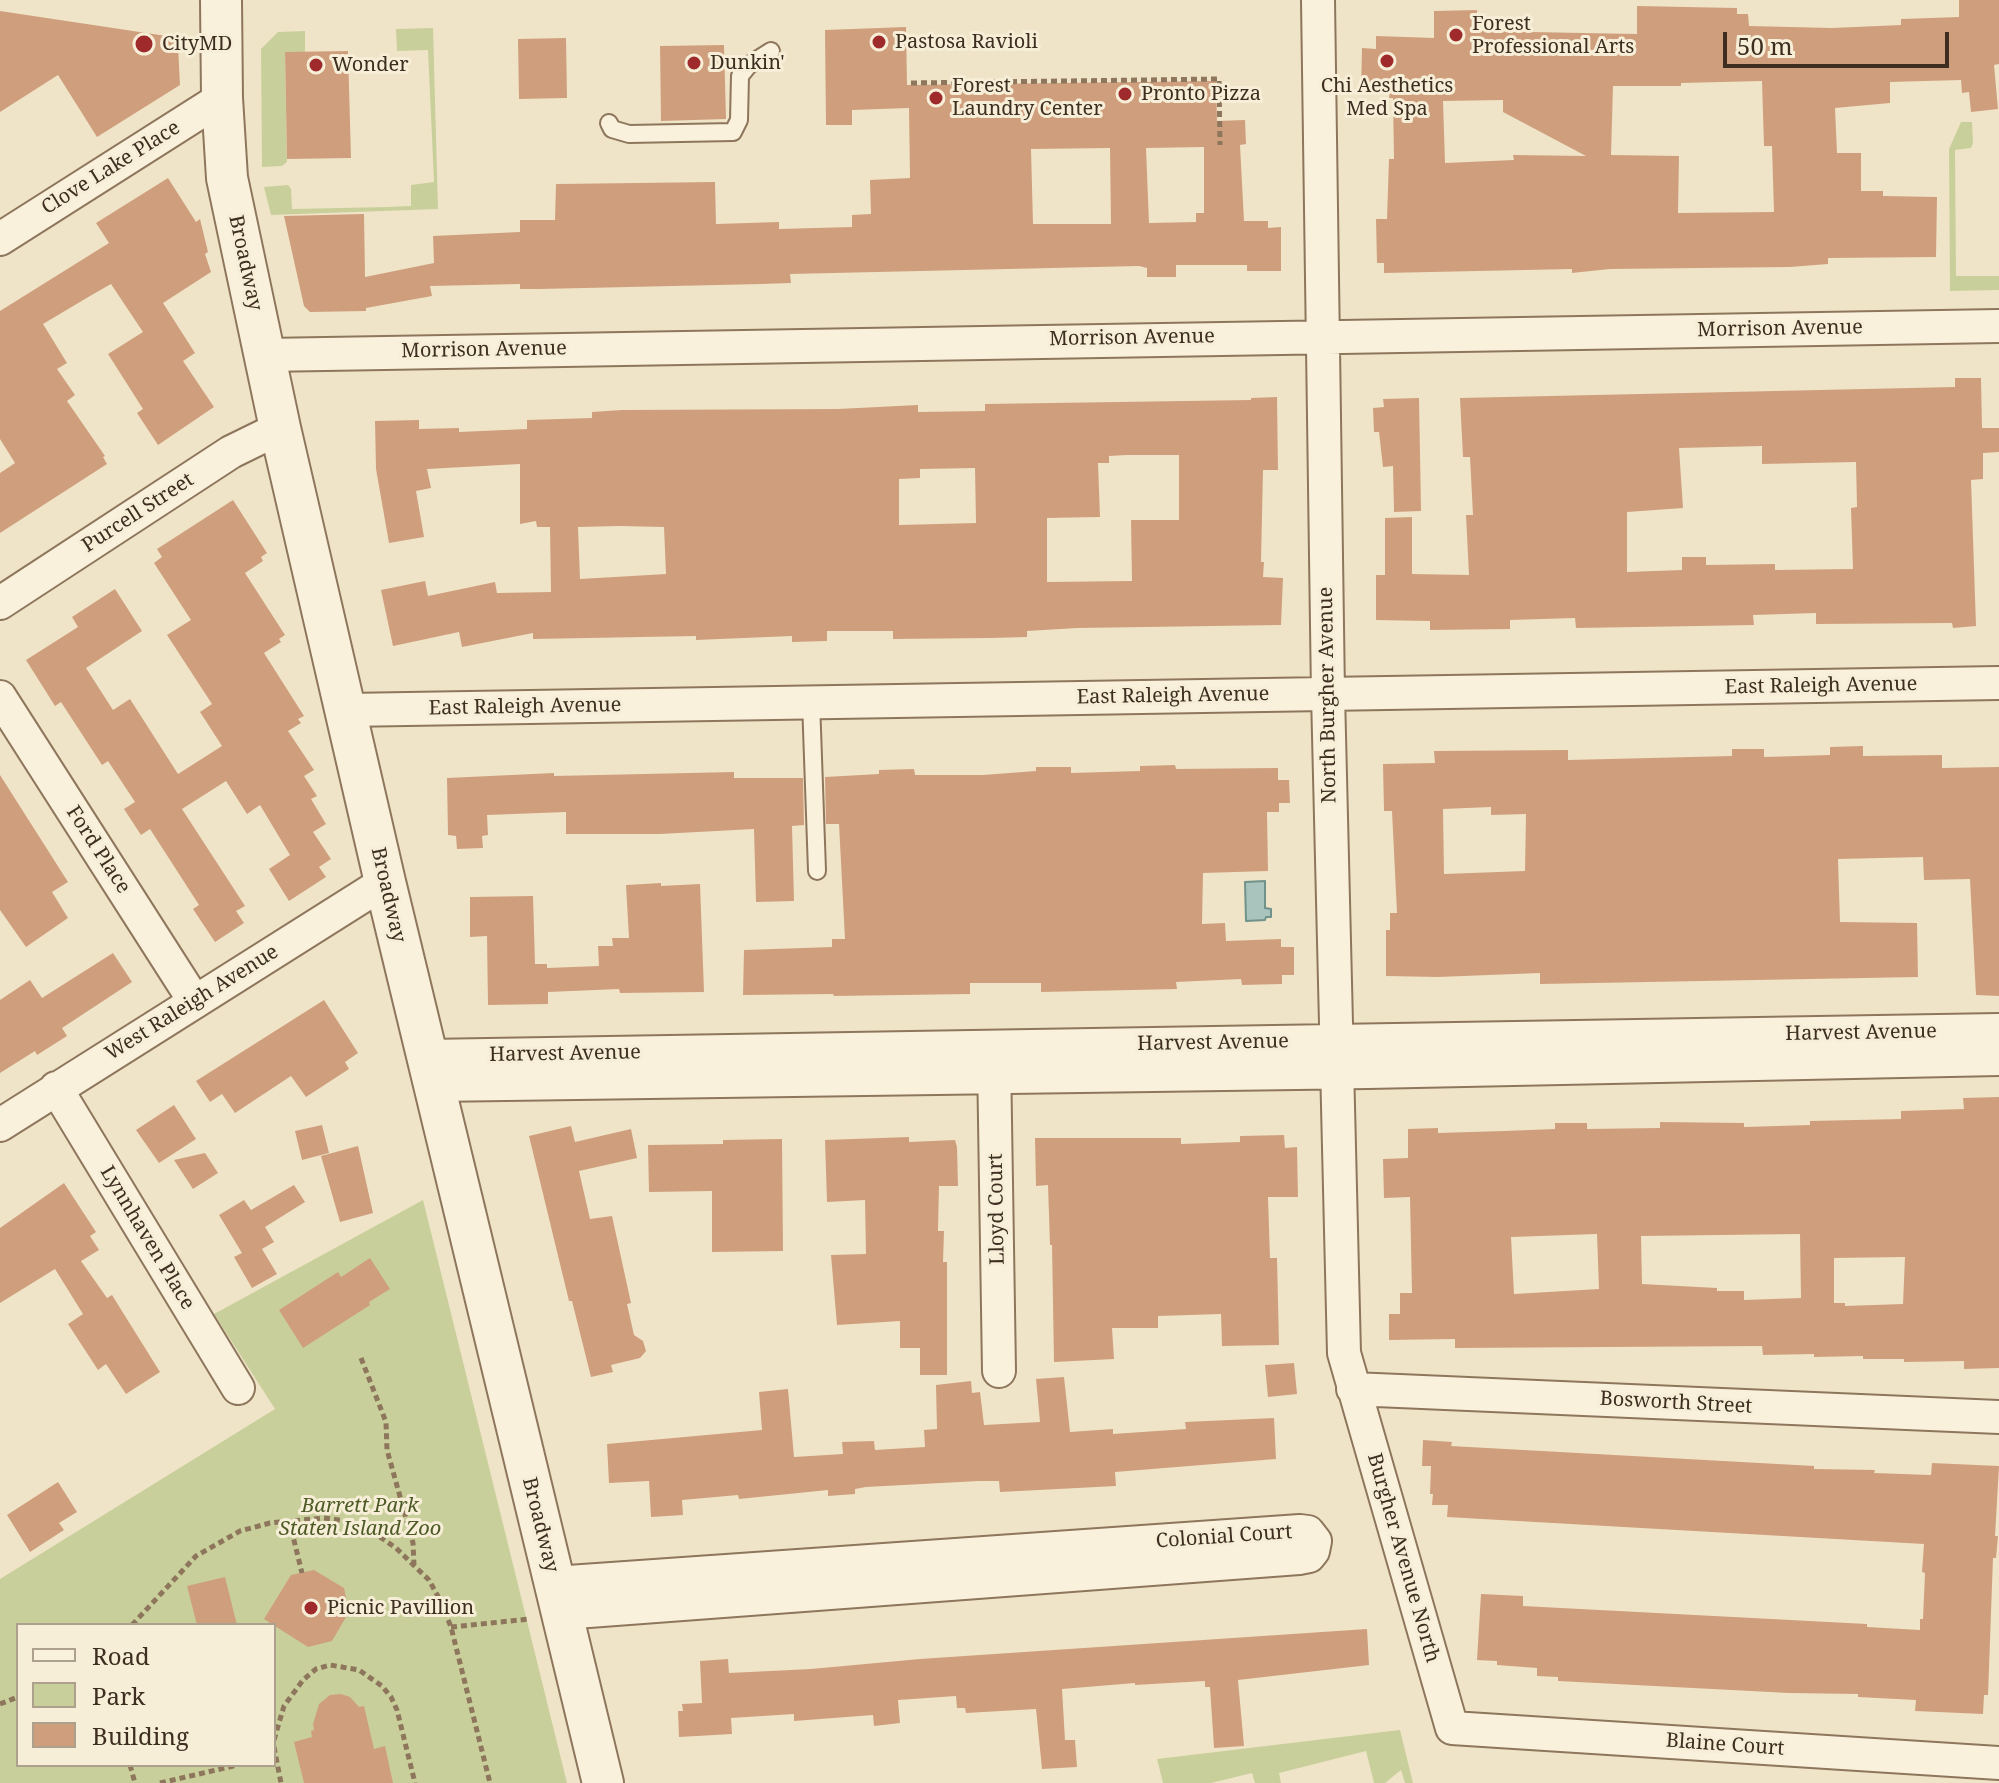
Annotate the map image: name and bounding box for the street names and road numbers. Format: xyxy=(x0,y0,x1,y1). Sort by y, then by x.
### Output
street label: Clove Lake Place xyxy=(37,116,185,220)
street label: Broadway xyxy=(223,213,267,313)
street label: Morrison Avenue xyxy=(1697,316,1863,342)
street label: Morrison Avenue xyxy=(1049,325,1215,351)
street label: Morrison Avenue xyxy=(401,337,567,363)
street label: Purcell Street xyxy=(78,468,198,558)
street label: North Burgher Avenue xyxy=(1314,586,1342,804)
street label: East Raleigh Avenue xyxy=(1724,672,1918,700)
street label: East Raleigh Avenue xyxy=(1076,682,1270,710)
street label: East Raleigh Avenue xyxy=(428,693,622,721)
street label: Ford Place xyxy=(61,802,135,898)
street label: Broadway xyxy=(365,845,411,945)
street label: West Raleigh Avenue xyxy=(101,940,283,1066)
street label: Harvest Avenue xyxy=(1785,1020,1937,1046)
street label: Harvest Avenue xyxy=(1137,1030,1289,1056)
street label: Harvest Avenue xyxy=(489,1041,641,1067)
street label: Lloyd Court xyxy=(984,1153,1010,1265)
street label: Lynnhaven Place xyxy=(95,1162,199,1314)
street label: Bosworth Street xyxy=(1599,1387,1753,1419)
street label: Burgher Avenue North xyxy=(1362,1451,1444,1665)
street label: Broadway xyxy=(517,1475,563,1575)
street label: Colonial Court xyxy=(1155,1520,1293,1554)
street label: Blaine Court xyxy=(1665,1729,1785,1761)

